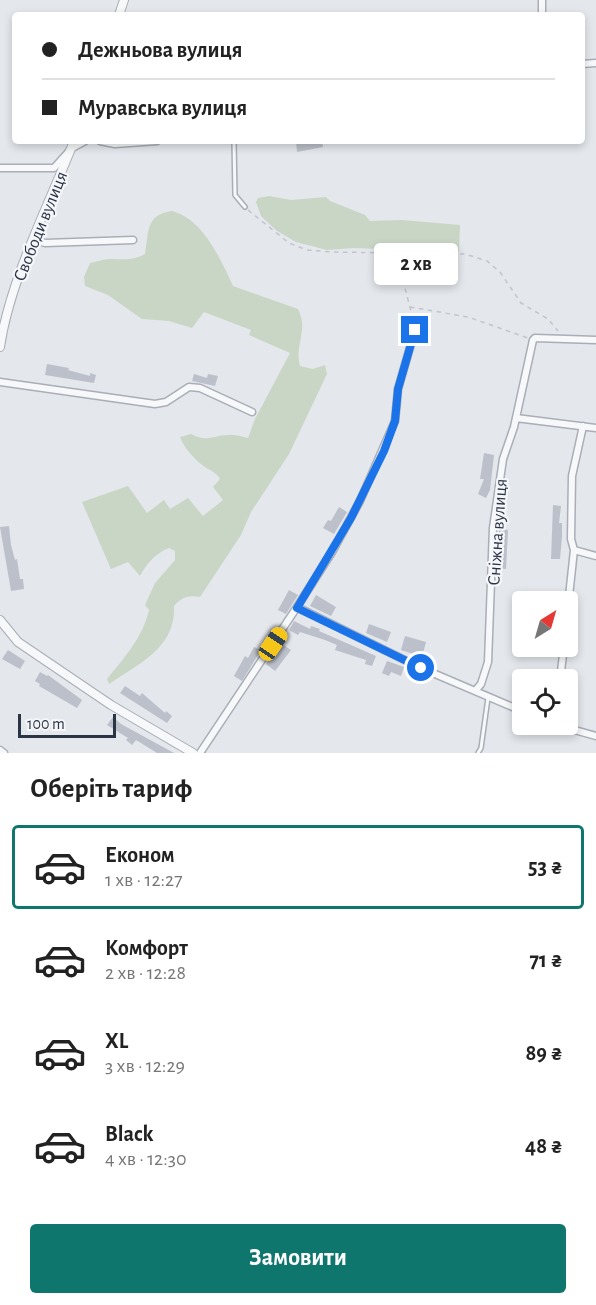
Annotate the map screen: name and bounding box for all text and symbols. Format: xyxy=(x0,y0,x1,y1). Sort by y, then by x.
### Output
text: Дежньова вулиця xyxy=(78,39,243,61)
text: Муравська вулиця xyxy=(78,97,247,119)
street label: Свободи вулиця xyxy=(10,168,71,284)
callout: 2 хв xyxy=(373,243,457,285)
text: 2 хв xyxy=(400,254,432,274)
route end xyxy=(401,316,428,343)
street label: Сніжна вулиця xyxy=(485,478,511,586)
north arrow xyxy=(512,591,578,657)
map controls xyxy=(512,591,578,735)
car xyxy=(255,624,291,664)
route start xyxy=(407,654,434,681)
button: locate xyxy=(512,669,578,735)
scale bar xyxy=(18,711,116,738)
text: 100 m xyxy=(27,716,65,732)
text: Оберіть тариф xyxy=(30,775,192,802)
icon: car xyxy=(33,840,87,894)
text: Економ xyxy=(105,844,175,866)
text: 53 ₴ xyxy=(528,856,563,878)
text: 1 хв · 12:27 xyxy=(105,870,183,890)
icon: car xyxy=(33,933,87,987)
text: Комфорт xyxy=(105,937,188,959)
text: 71 ₴ xyxy=(530,949,563,971)
text: 2 хв · 12:28 xyxy=(105,963,186,983)
icon: car xyxy=(33,1026,87,1080)
text: XL xyxy=(105,1030,128,1052)
text: 89 ₴ xyxy=(526,1042,563,1064)
text: 3 хв · 12:29 xyxy=(105,1056,185,1076)
icon: car xyxy=(33,1119,87,1173)
text: Black xyxy=(105,1123,153,1145)
text: 48 ₴ xyxy=(525,1135,563,1157)
text: 4 хв · 12:30 xyxy=(105,1149,187,1169)
button: Замовити xyxy=(30,1224,566,1293)

